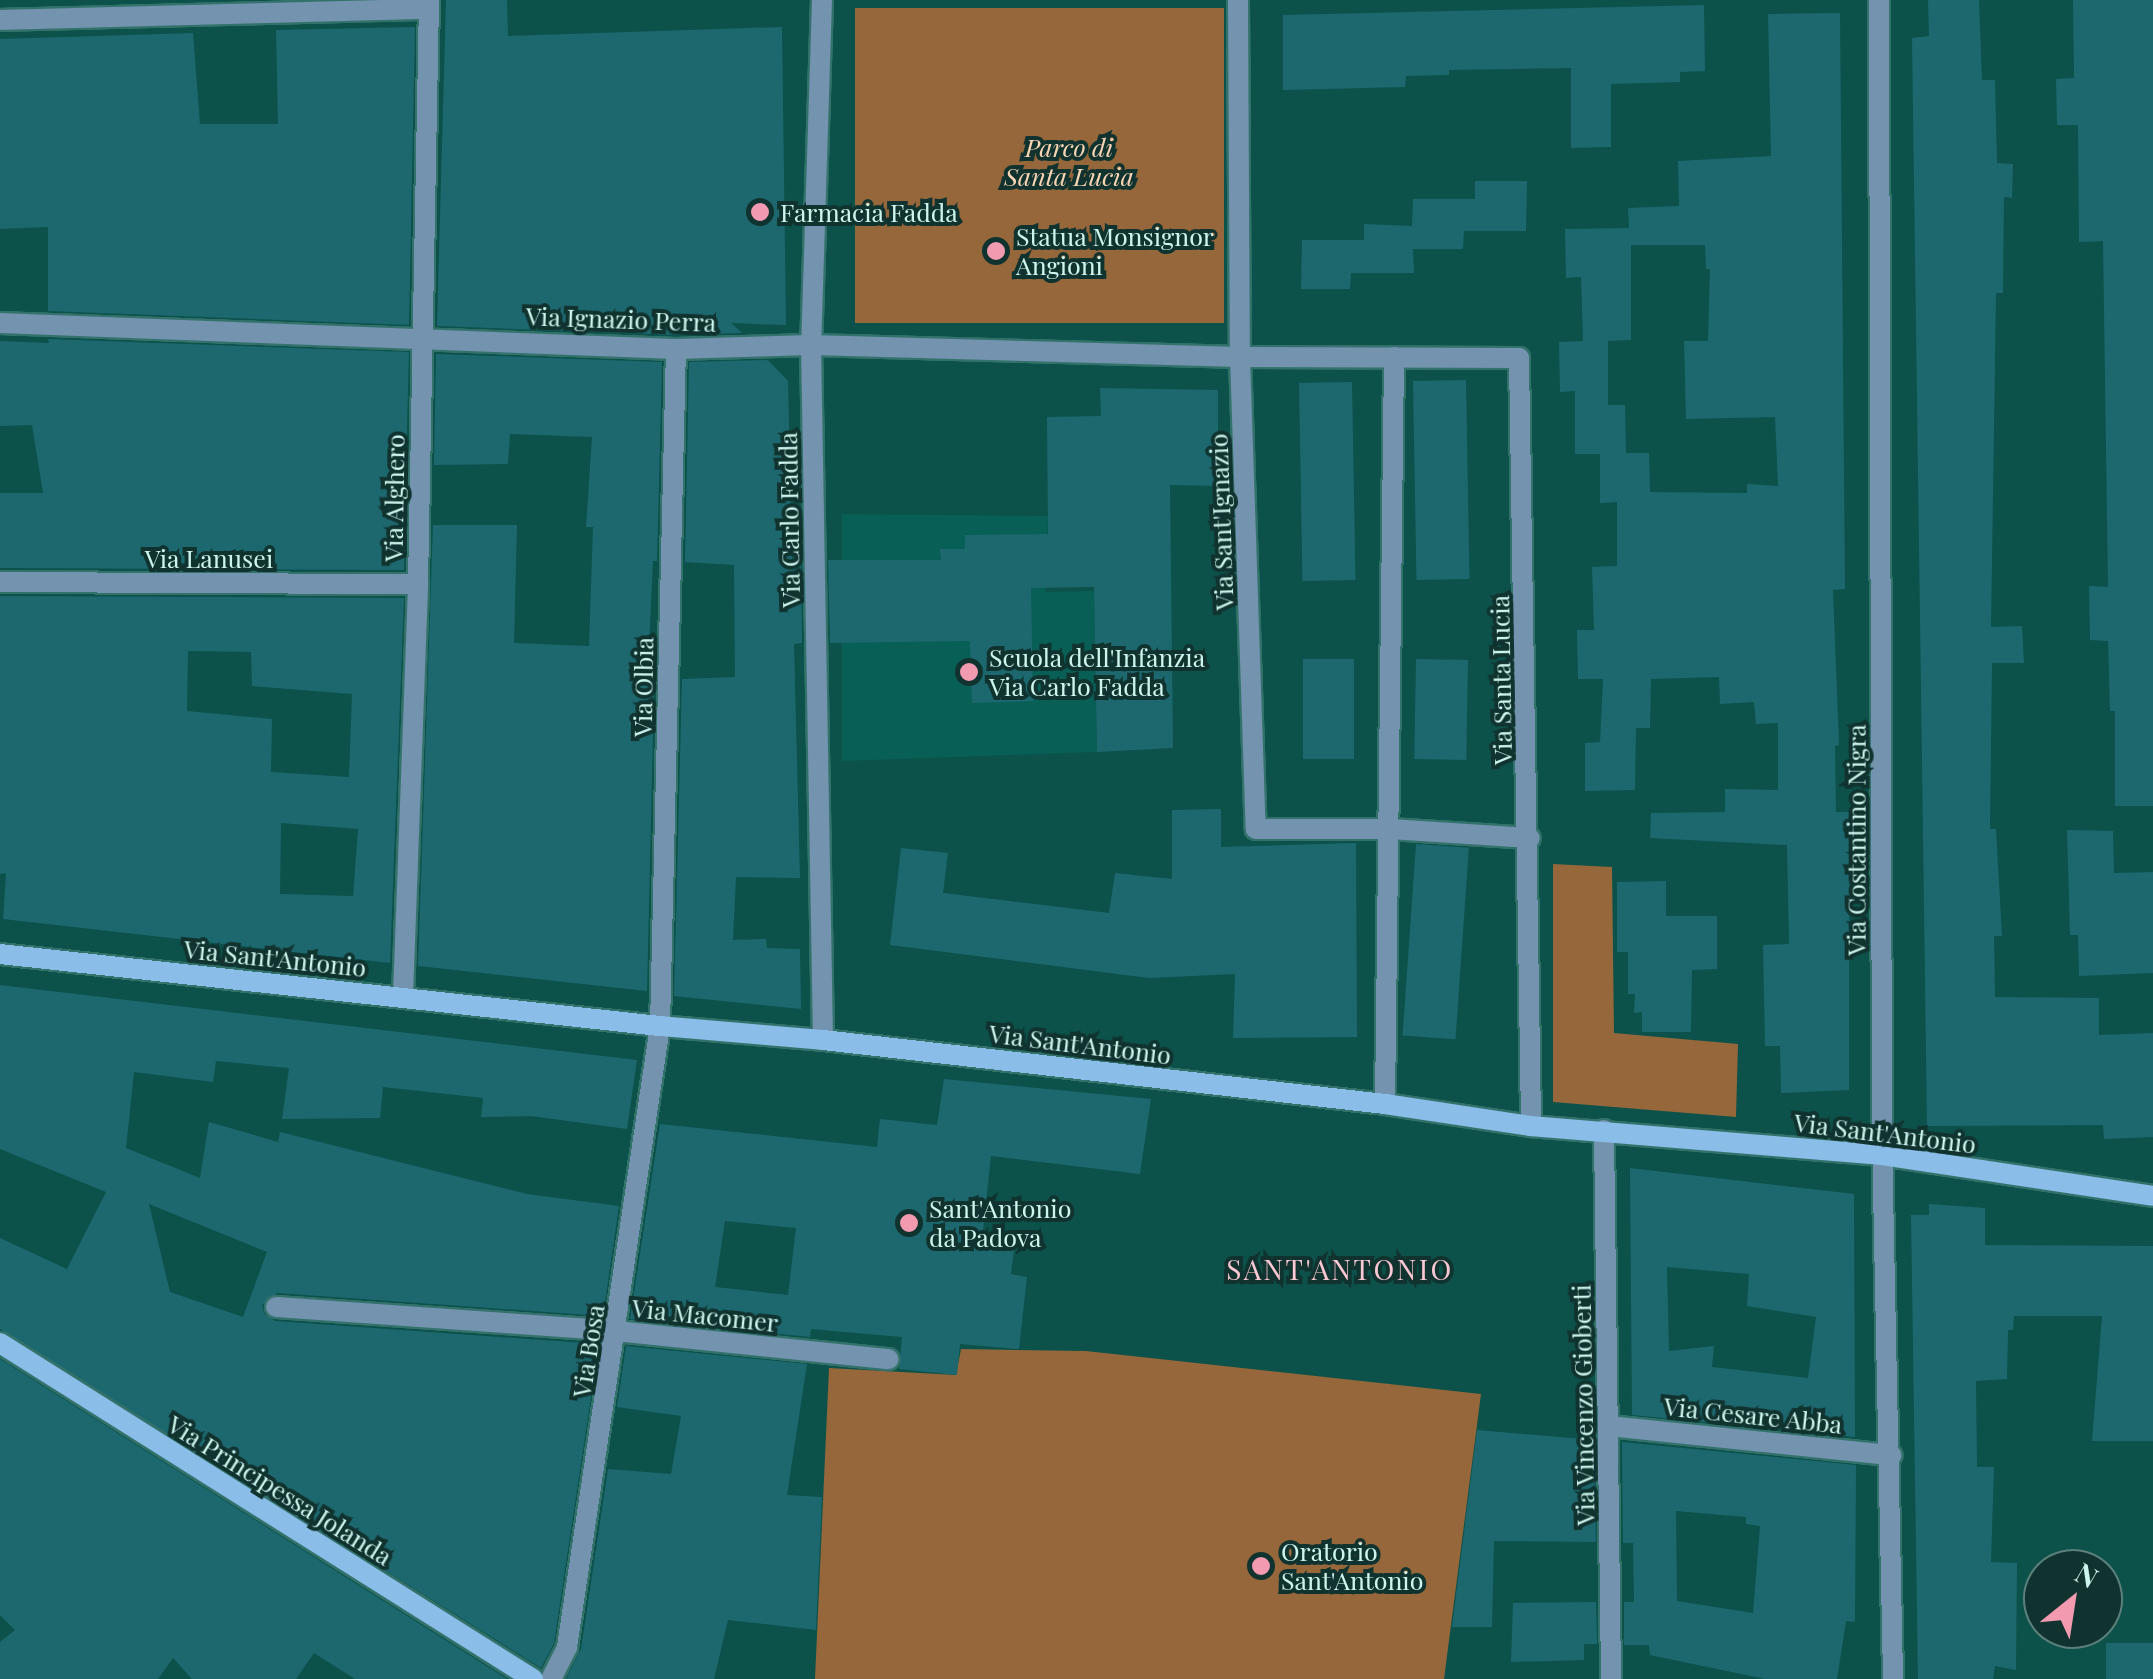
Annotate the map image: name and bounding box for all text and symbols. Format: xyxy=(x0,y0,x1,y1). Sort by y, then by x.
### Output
park label: Parco di Santa Lucia xyxy=(1004,133,1134,192)
place label: Farmacia Fadda xyxy=(780,197,958,227)
marker: Farmacia Fadda xyxy=(749,201,771,223)
place label: Statua Monsignor Angioni xyxy=(1016,222,1214,281)
marker: Statua Monsignor Angioni xyxy=(985,240,1007,262)
street label: Via Ignazio Perra xyxy=(525,301,717,337)
street label: Via Carlo Fadda xyxy=(772,432,806,608)
street label: Via Alghero xyxy=(378,433,410,563)
street label: Via Sant'Ignazio xyxy=(1203,433,1239,611)
street label: Via Lanusei xyxy=(145,543,273,573)
street label: Via Santa Lucia xyxy=(1485,594,1517,766)
street label: Via Olbia xyxy=(627,637,659,737)
place label: Scuola dell'Infanzia Via Carlo Fadda xyxy=(989,643,1205,702)
marker: Scuola dell'Infanzia Via Carlo Fadda xyxy=(958,661,980,683)
street label: Via Costantino Nigra xyxy=(1841,724,1871,956)
street label: Via Sant'Antonio xyxy=(182,933,368,983)
street label: Via Sant'Antonio xyxy=(987,1018,1173,1070)
street label: Via Sant'Antonio xyxy=(1792,1107,1978,1159)
place label: Sant'Antonio da Padova xyxy=(929,1194,1071,1253)
marker: Sant'Antonio da Padova xyxy=(898,1212,920,1234)
district label: SANT'ANTONIO xyxy=(1226,1252,1454,1286)
street label: Via Vincenzo Gioberti xyxy=(1566,1283,1600,1527)
street label: Via Macomer xyxy=(630,1292,780,1338)
street label: Via Bosa xyxy=(566,1302,610,1400)
street label: Via Cesare Abba xyxy=(1662,1391,1844,1439)
street label: Via Principessa Jolanda xyxy=(162,1409,398,1571)
place label: Oratorio Sant'Antonio xyxy=(1281,1537,1423,1596)
north arrow xyxy=(2023,1549,2123,1649)
text: N xyxy=(2069,1553,2105,1595)
marker: Oratorio Sant'Antonio xyxy=(1250,1555,1272,1577)

